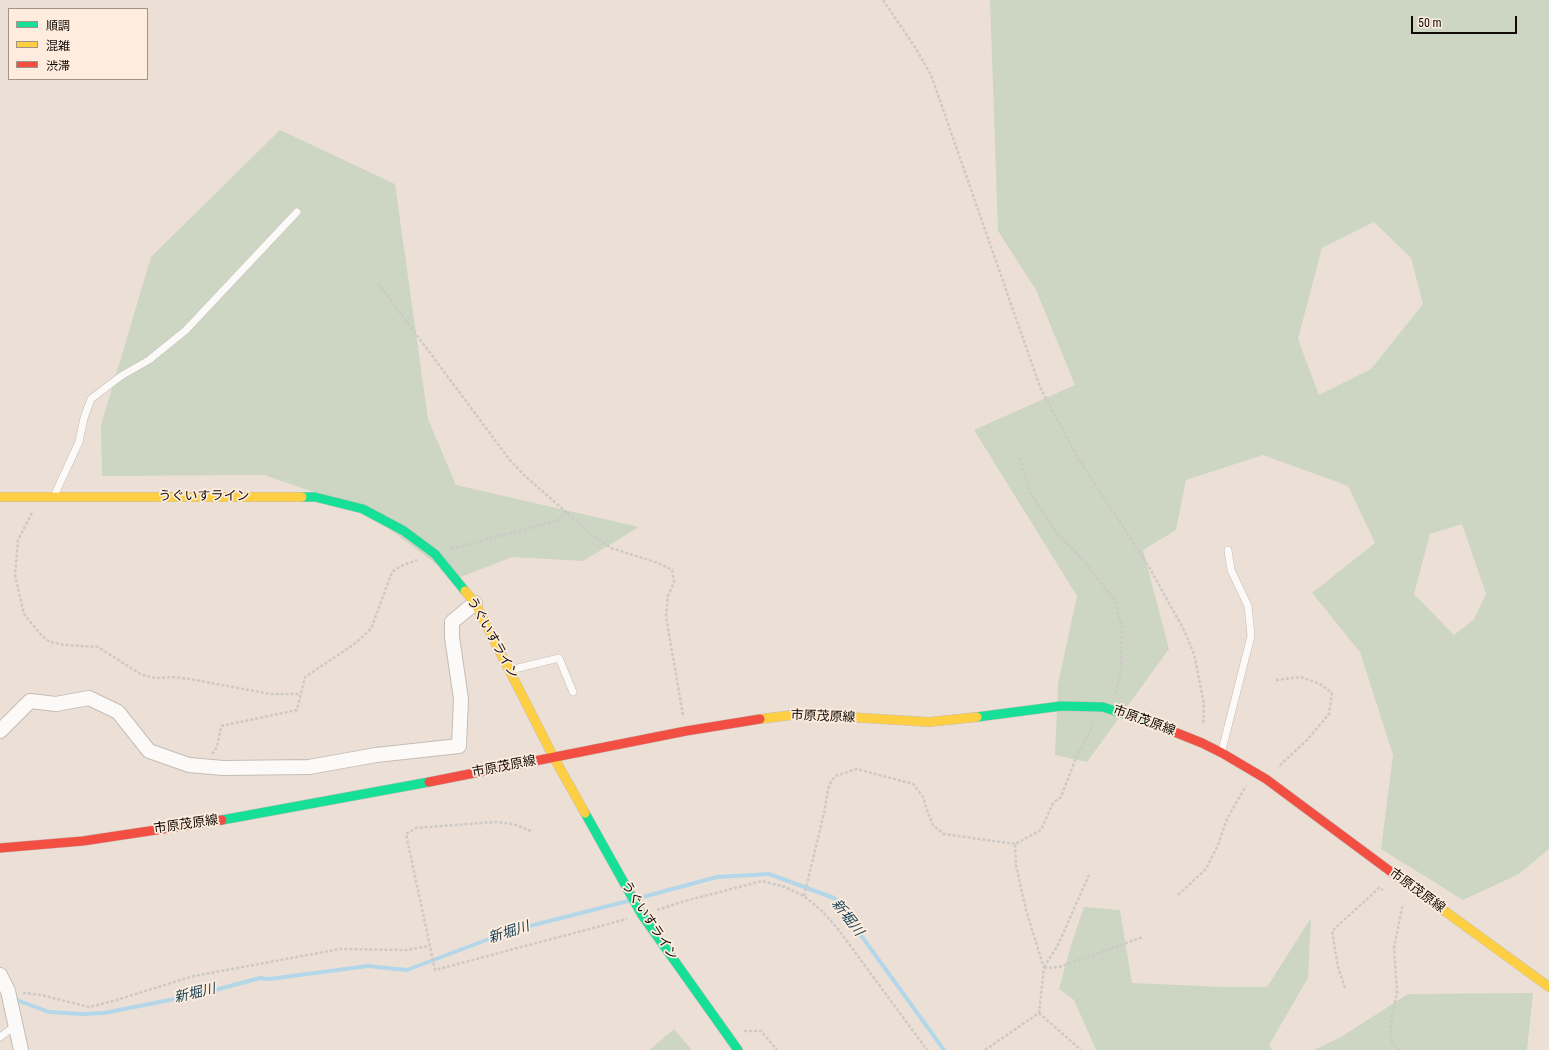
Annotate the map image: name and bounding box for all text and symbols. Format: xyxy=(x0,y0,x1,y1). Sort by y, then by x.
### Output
legend xyxy=(8,8,148,80)
scale bar xyxy=(1413,8,1519,34)
text: 50 m xyxy=(1418,16,1442,30)
text: 順調 xyxy=(46,19,70,33)
text: 混雑 xyxy=(46,39,70,53)
text: 渋滞 xyxy=(46,59,70,73)
street label: うぐいすライン xyxy=(159,489,249,505)
street label: うぐいすライン xyxy=(463,594,521,682)
street label: 市原茂原線 xyxy=(1111,703,1177,739)
street label: 市原茂原線 xyxy=(790,708,856,726)
street label: 市原茂原線 xyxy=(471,753,537,781)
street label: 市原茂原線 xyxy=(153,813,219,837)
street label: 市原茂原線 xyxy=(1386,866,1448,916)
street label: うぐいすライン xyxy=(618,879,680,963)
water label: 新堀川 xyxy=(827,896,867,940)
water label: 新堀川 xyxy=(486,919,532,947)
water label: 新堀川 xyxy=(173,981,217,1007)

